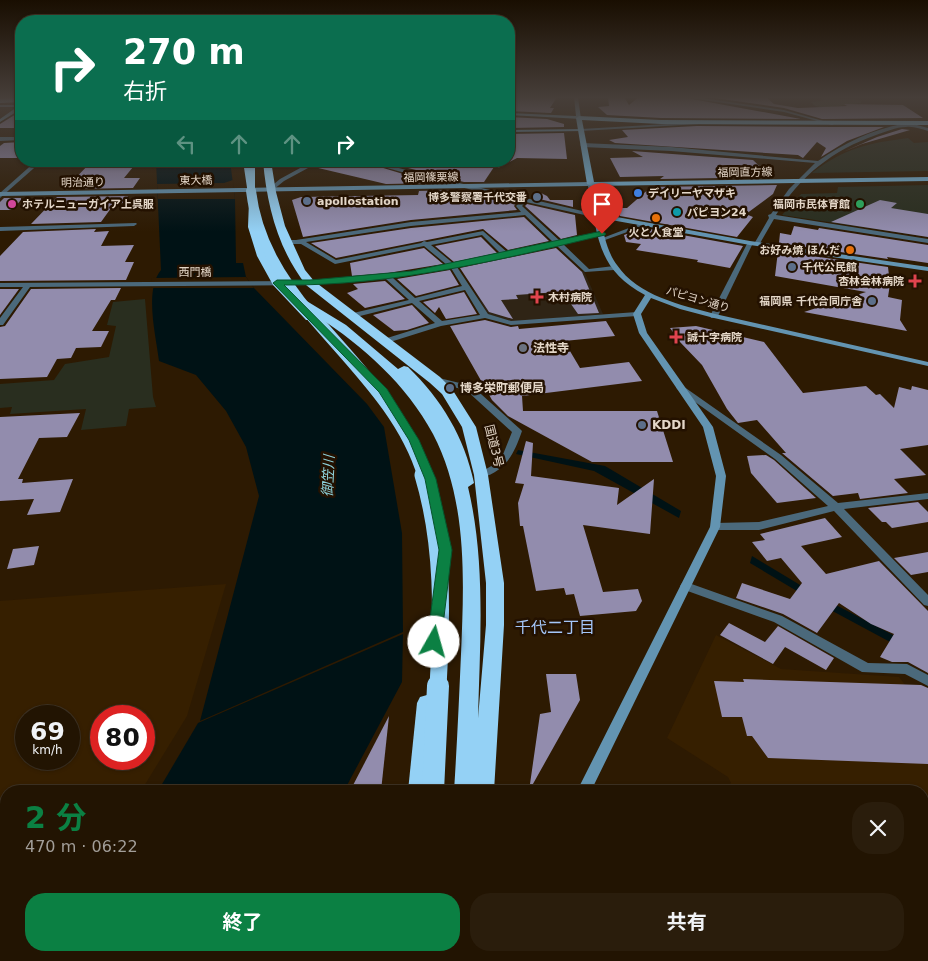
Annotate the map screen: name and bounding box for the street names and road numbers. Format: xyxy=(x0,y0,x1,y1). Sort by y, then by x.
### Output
street label: 福岡直方線 xyxy=(717,166,773,179)
street label: 福岡篠栗線 xyxy=(403,171,459,184)
street label: 東大橋 xyxy=(179,174,213,187)
street label: 明治通り xyxy=(61,176,105,189)
street label: 西門橋 xyxy=(179,266,212,279)
street label: パピヨン通り xyxy=(664,284,731,315)
street label: 国道3号 xyxy=(482,423,506,469)

